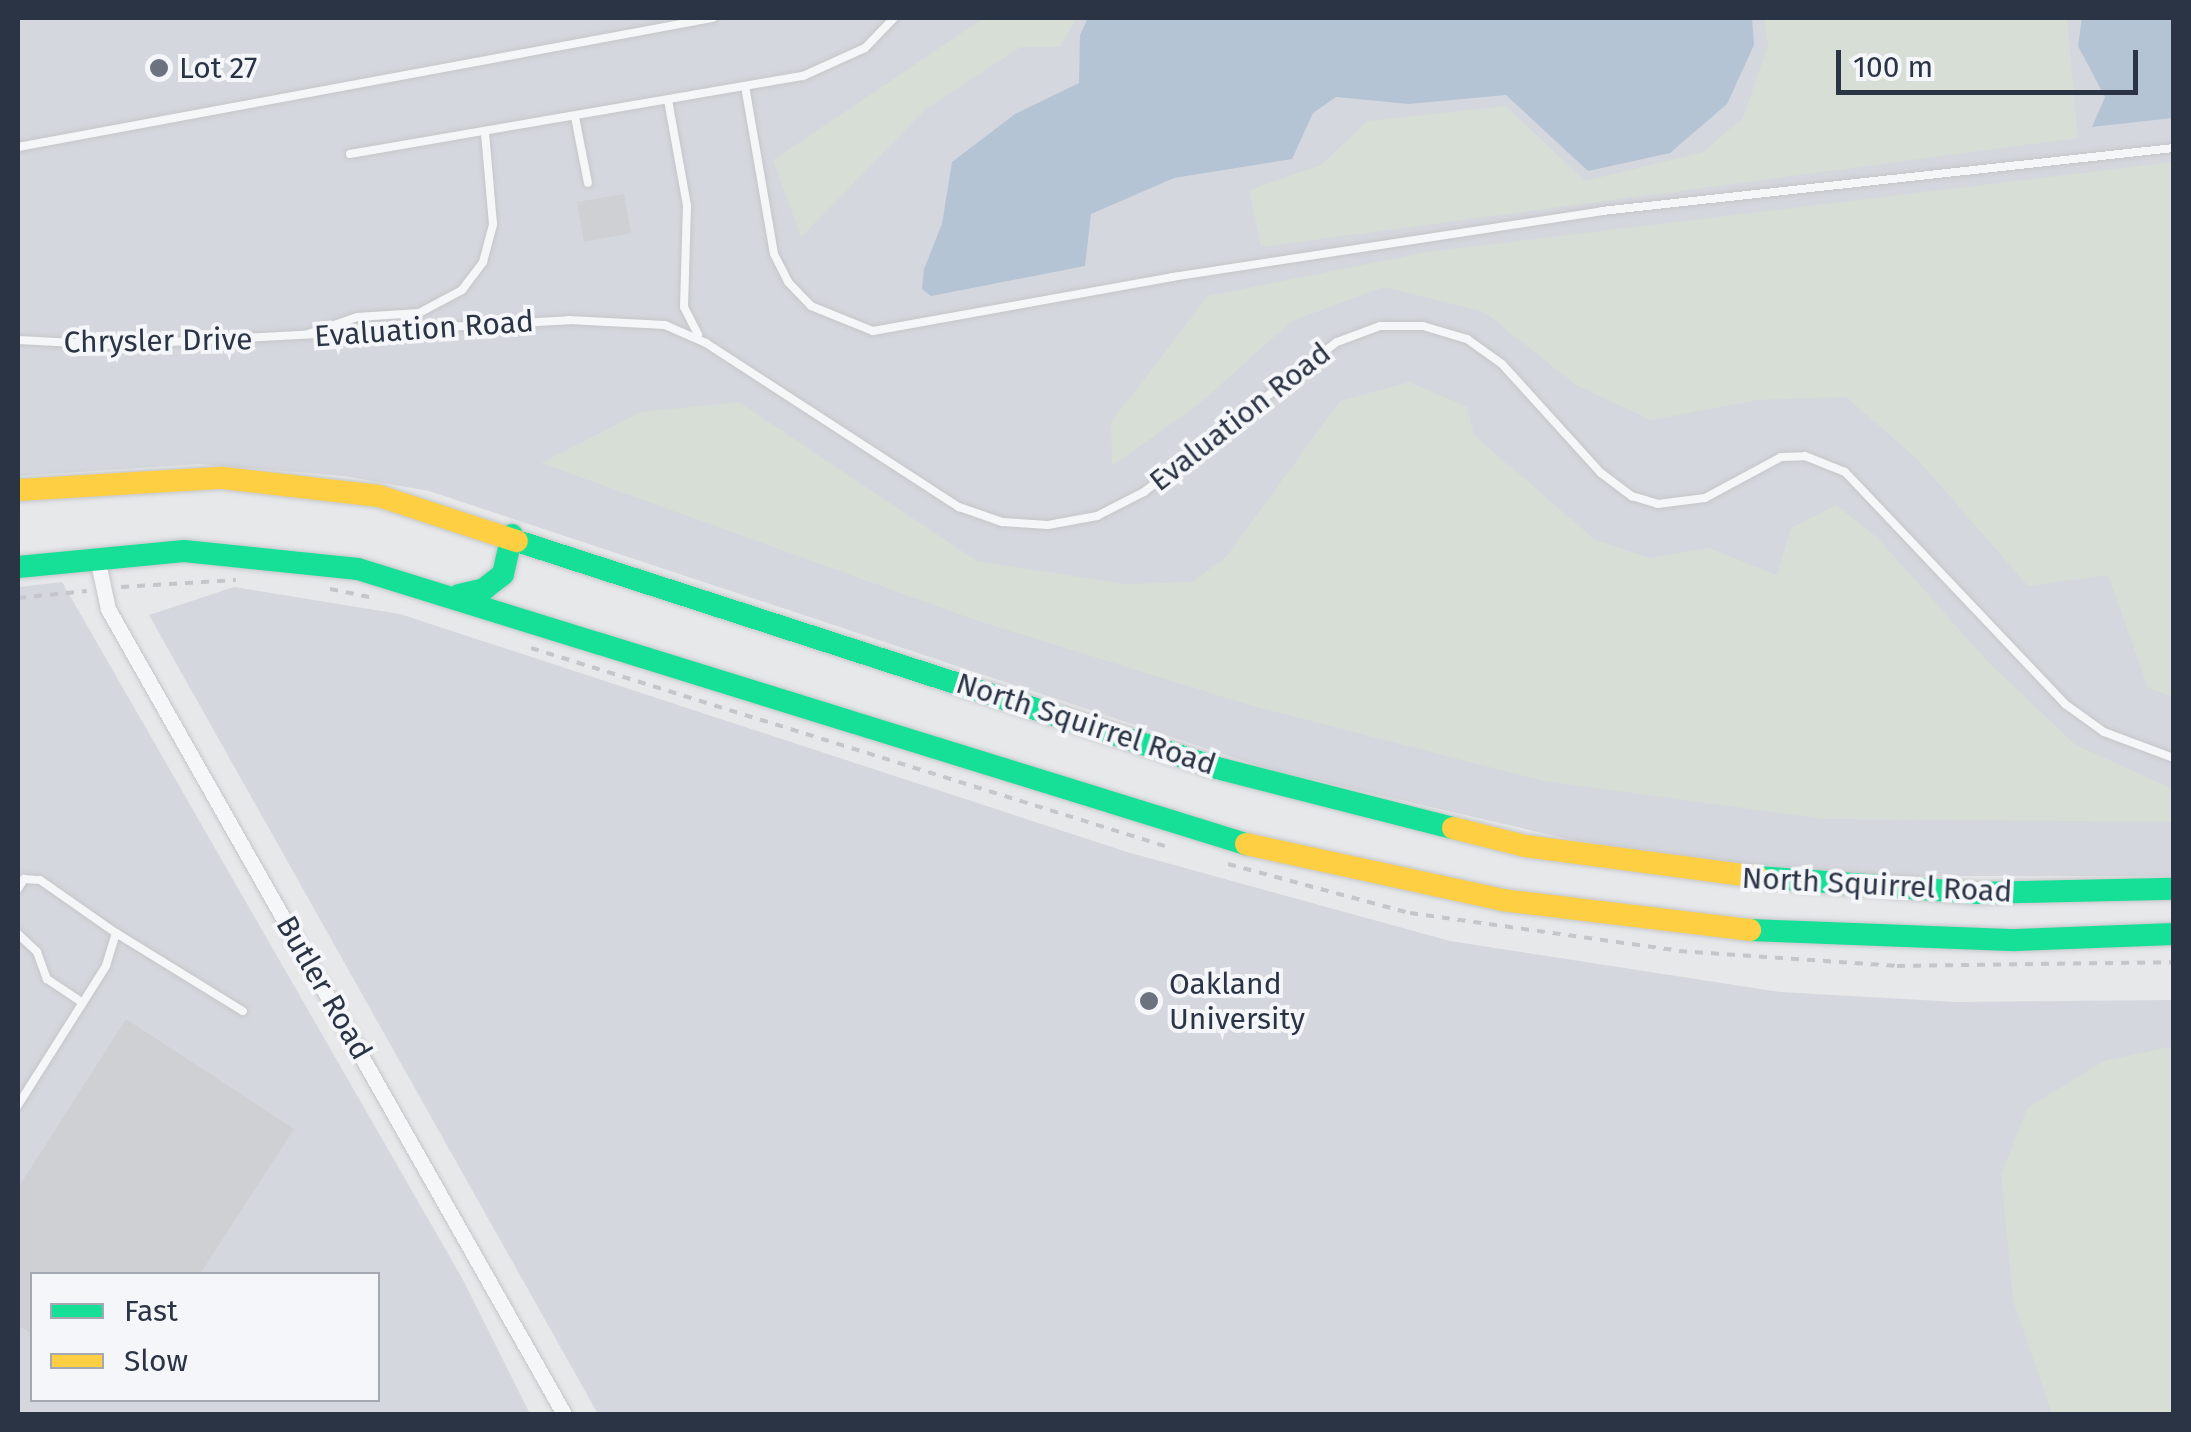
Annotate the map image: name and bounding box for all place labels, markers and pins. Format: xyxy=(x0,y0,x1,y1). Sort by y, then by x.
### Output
place label: Lot 27 xyxy=(179,50,257,86)
marker: Lot 27 xyxy=(148,57,170,79)
place label: Oakland University xyxy=(1169,966,1305,1036)
marker: Oakland University xyxy=(1138,990,1160,1012)

